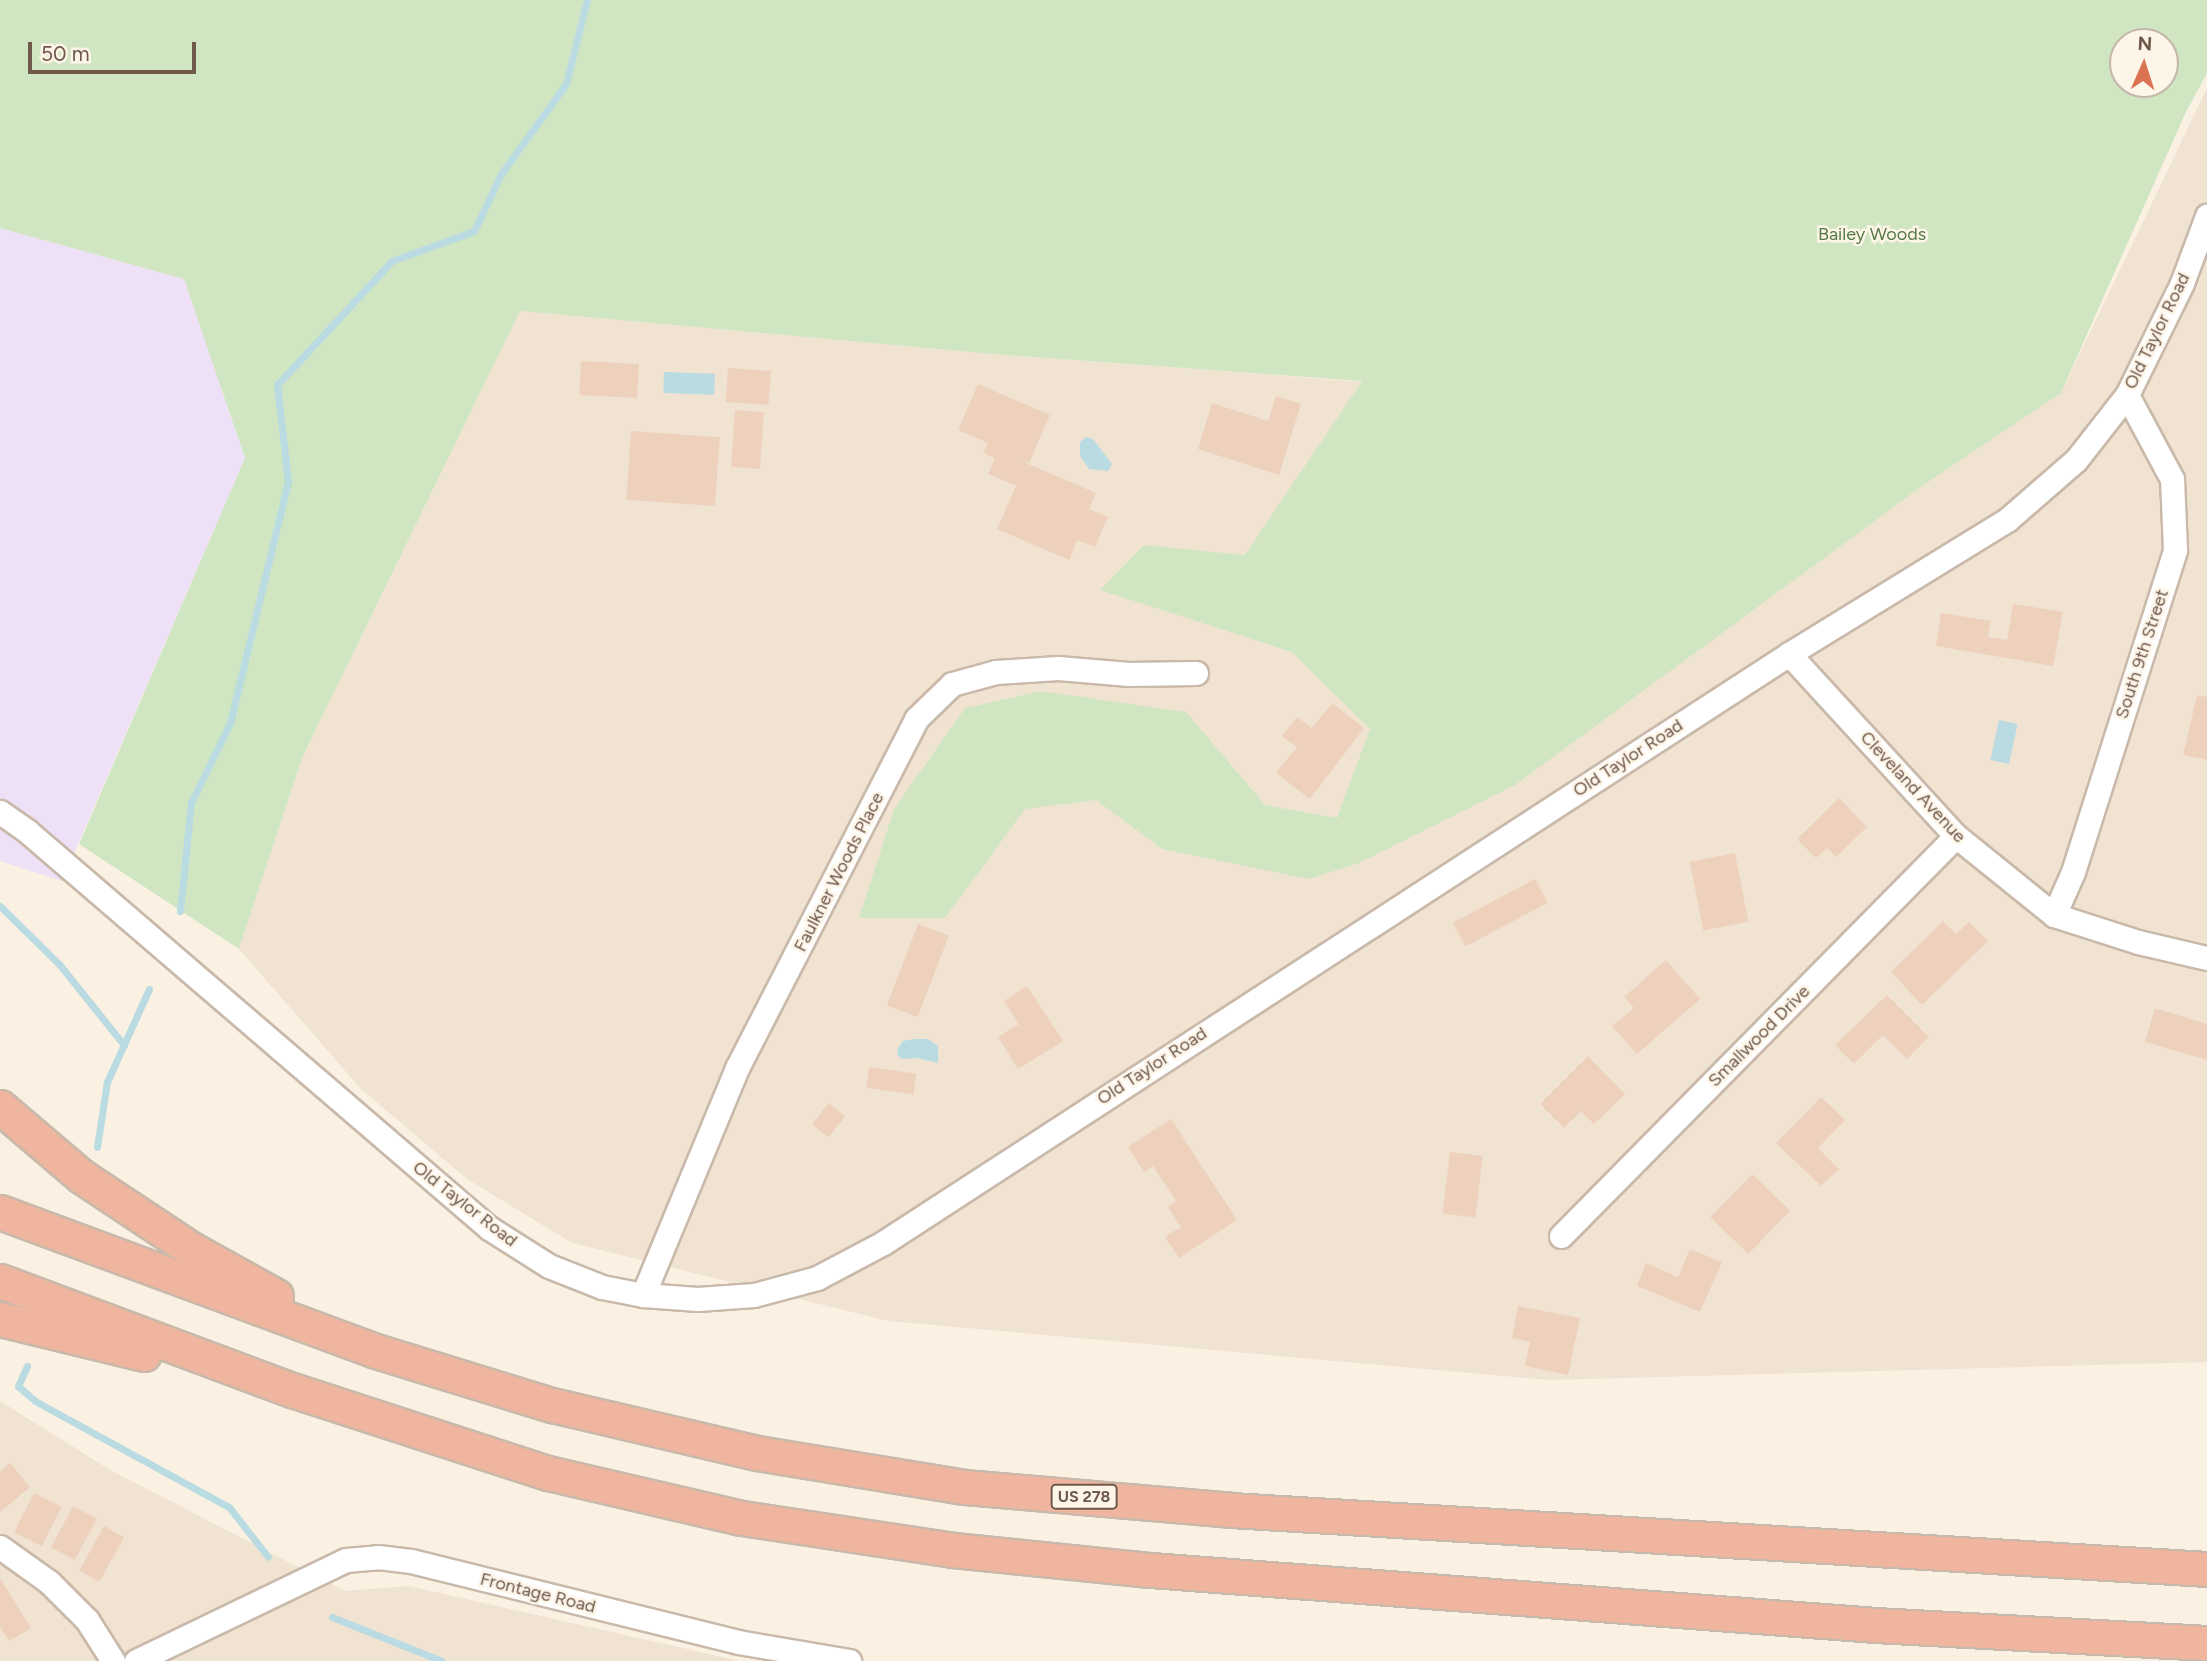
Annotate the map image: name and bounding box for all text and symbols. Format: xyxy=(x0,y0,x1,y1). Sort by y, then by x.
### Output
scale bar xyxy=(32,28,200,72)
north arrow xyxy=(2109,28,2179,98)
text: N xyxy=(2137,32,2153,55)
text: 50 m xyxy=(41,41,90,66)
park label: Bailey Woods xyxy=(1818,223,1926,245)
street label: Old Taylor Road xyxy=(2120,269,2194,393)
street label: South 9th Street xyxy=(2111,587,2173,721)
street label: Old Taylor Road xyxy=(1569,714,1687,802)
street label: Cleveland Avenue xyxy=(1856,727,1970,847)
street label: Faulkner Woods Place xyxy=(789,789,889,955)
street label: Smallwood Drive xyxy=(1704,981,1814,1091)
street label: Old Taylor Road xyxy=(1093,1022,1211,1110)
street label: Old Taylor Road xyxy=(408,1157,522,1251)
road number: US 278 xyxy=(1049,1484,1119,1510)
street label: Frontage Road xyxy=(478,1568,598,1618)

